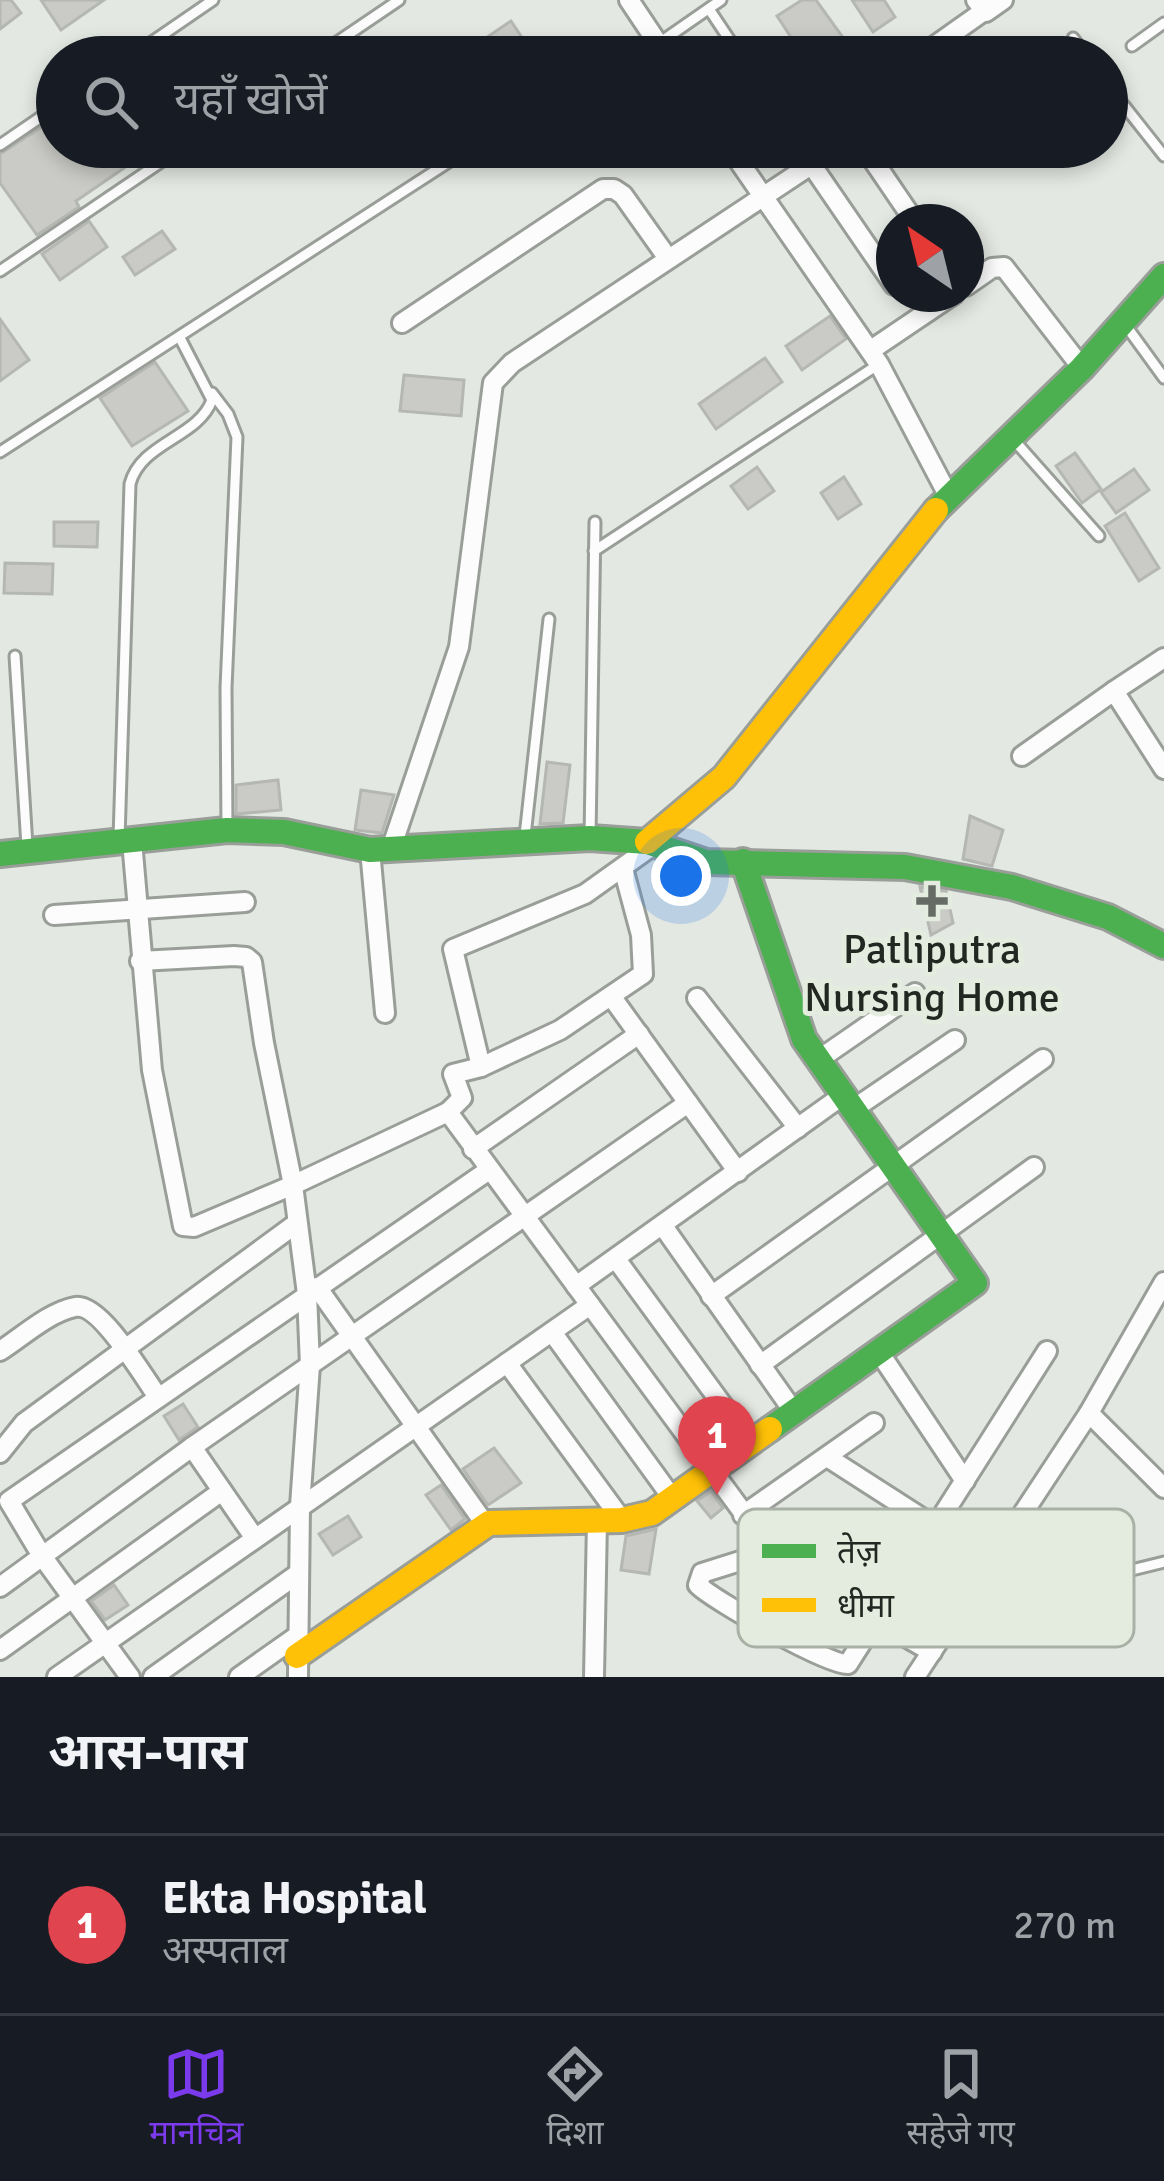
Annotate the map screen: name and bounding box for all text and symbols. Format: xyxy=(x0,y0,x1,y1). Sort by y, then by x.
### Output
search box xyxy=(36,36,1128,168)
icon: search xyxy=(78,69,144,135)
text: यहाँ खोजें xyxy=(174,72,327,127)
north arrow xyxy=(876,204,984,312)
your location xyxy=(651,846,711,906)
marker: Patliputra Nursing Home xyxy=(916,885,948,917)
place label: Patliputra Nursing Home xyxy=(804,924,1060,1023)
pin: 1 xyxy=(678,1396,756,1495)
legend xyxy=(738,1509,1134,1647)
text: तेज़ xyxy=(837,1532,881,1573)
text: धीमा xyxy=(837,1586,896,1627)
text: आस-पास xyxy=(48,1721,247,1784)
text: Ekta Hospital xyxy=(162,1871,427,1926)
text: 1 xyxy=(76,1901,98,1949)
text: 270 m xyxy=(1013,1901,1116,1949)
text: अस्पताल xyxy=(162,1926,288,1974)
tab: मानचित्र xyxy=(149,2041,244,2157)
tab: दिशा xyxy=(542,2041,608,2157)
tab: सहेजे गए xyxy=(906,2041,1015,2157)

